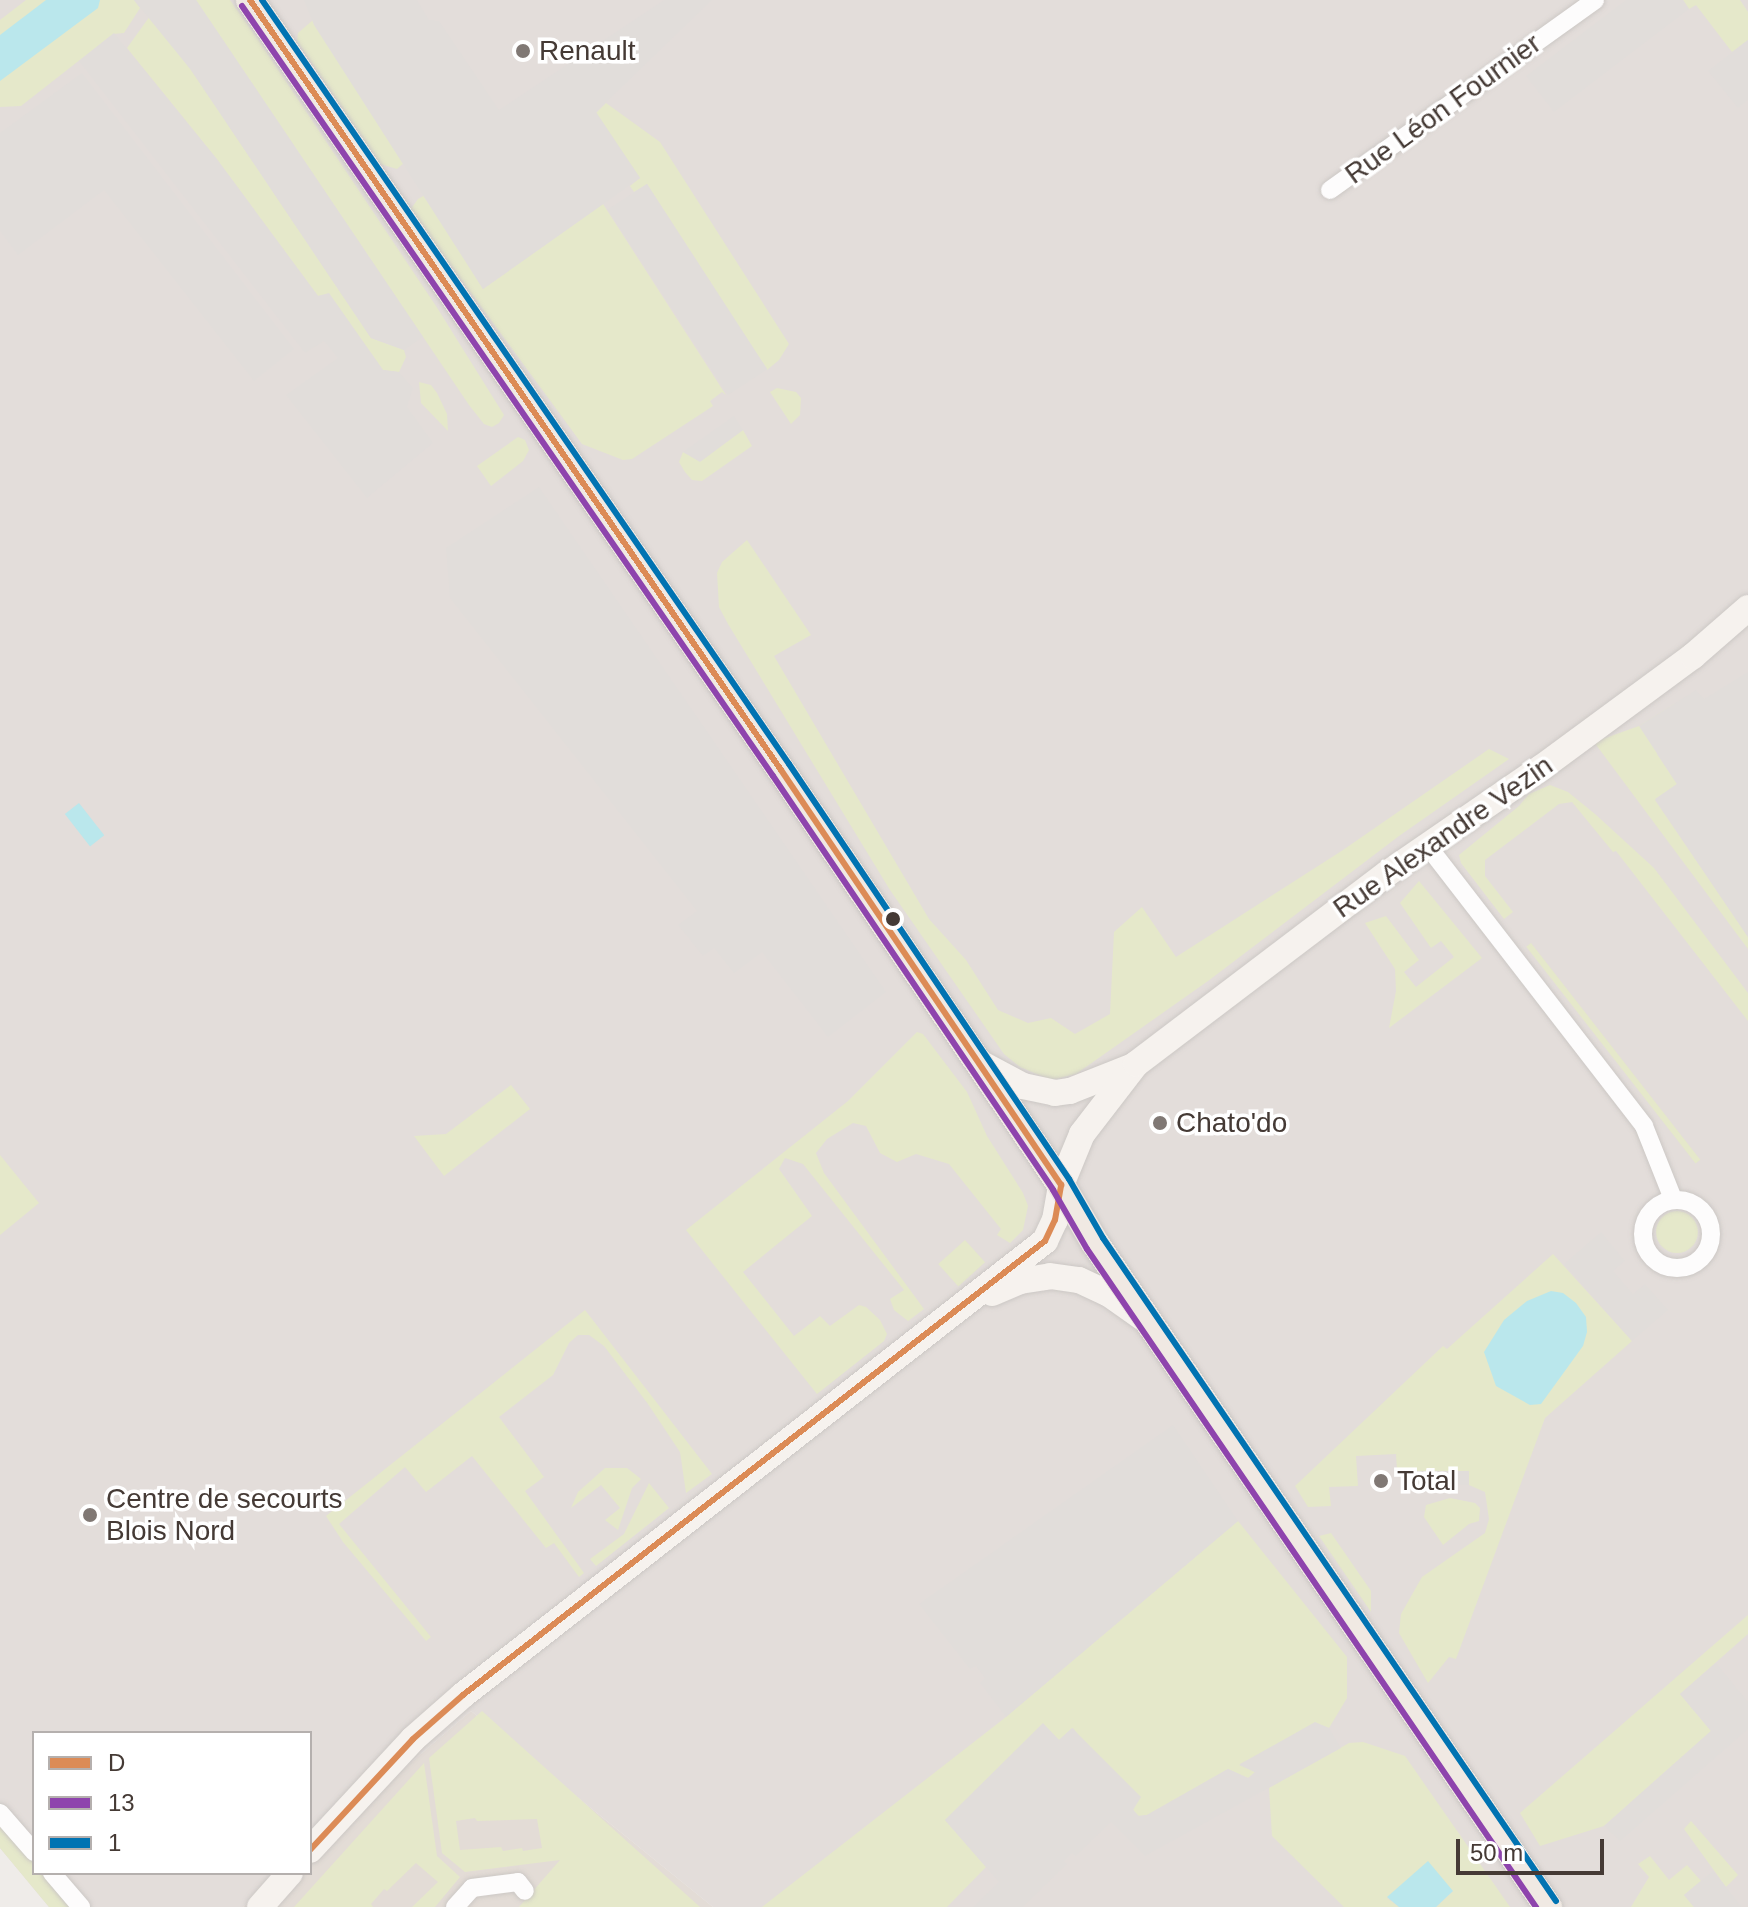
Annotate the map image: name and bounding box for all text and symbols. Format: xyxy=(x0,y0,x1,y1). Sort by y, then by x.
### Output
street label: Rue Léon Fournier xyxy=(1339,27,1547,191)
place label: Renault xyxy=(539,34,636,68)
marker: Renault xyxy=(514,42,532,60)
street label: Rue Alexandre Vezin xyxy=(1326,748,1560,926)
unlabelled marker xyxy=(885,911,901,927)
place label: Chato'do xyxy=(1176,1106,1287,1140)
marker: Chato'do xyxy=(1151,1114,1169,1132)
place label: Total xyxy=(1397,1464,1456,1498)
marker: Total xyxy=(1372,1472,1390,1490)
place label: Centre de secourts Blois Nord xyxy=(106,1482,343,1548)
marker: Centre de secourts Blois Nord xyxy=(81,1506,99,1524)
legend xyxy=(32,1731,312,1875)
text: D xyxy=(108,1749,125,1776)
text: 13 xyxy=(108,1789,135,1816)
scale bar xyxy=(1460,1823,1608,1873)
text: 1 xyxy=(108,1829,121,1856)
text: 50 m xyxy=(1470,1839,1523,1866)

